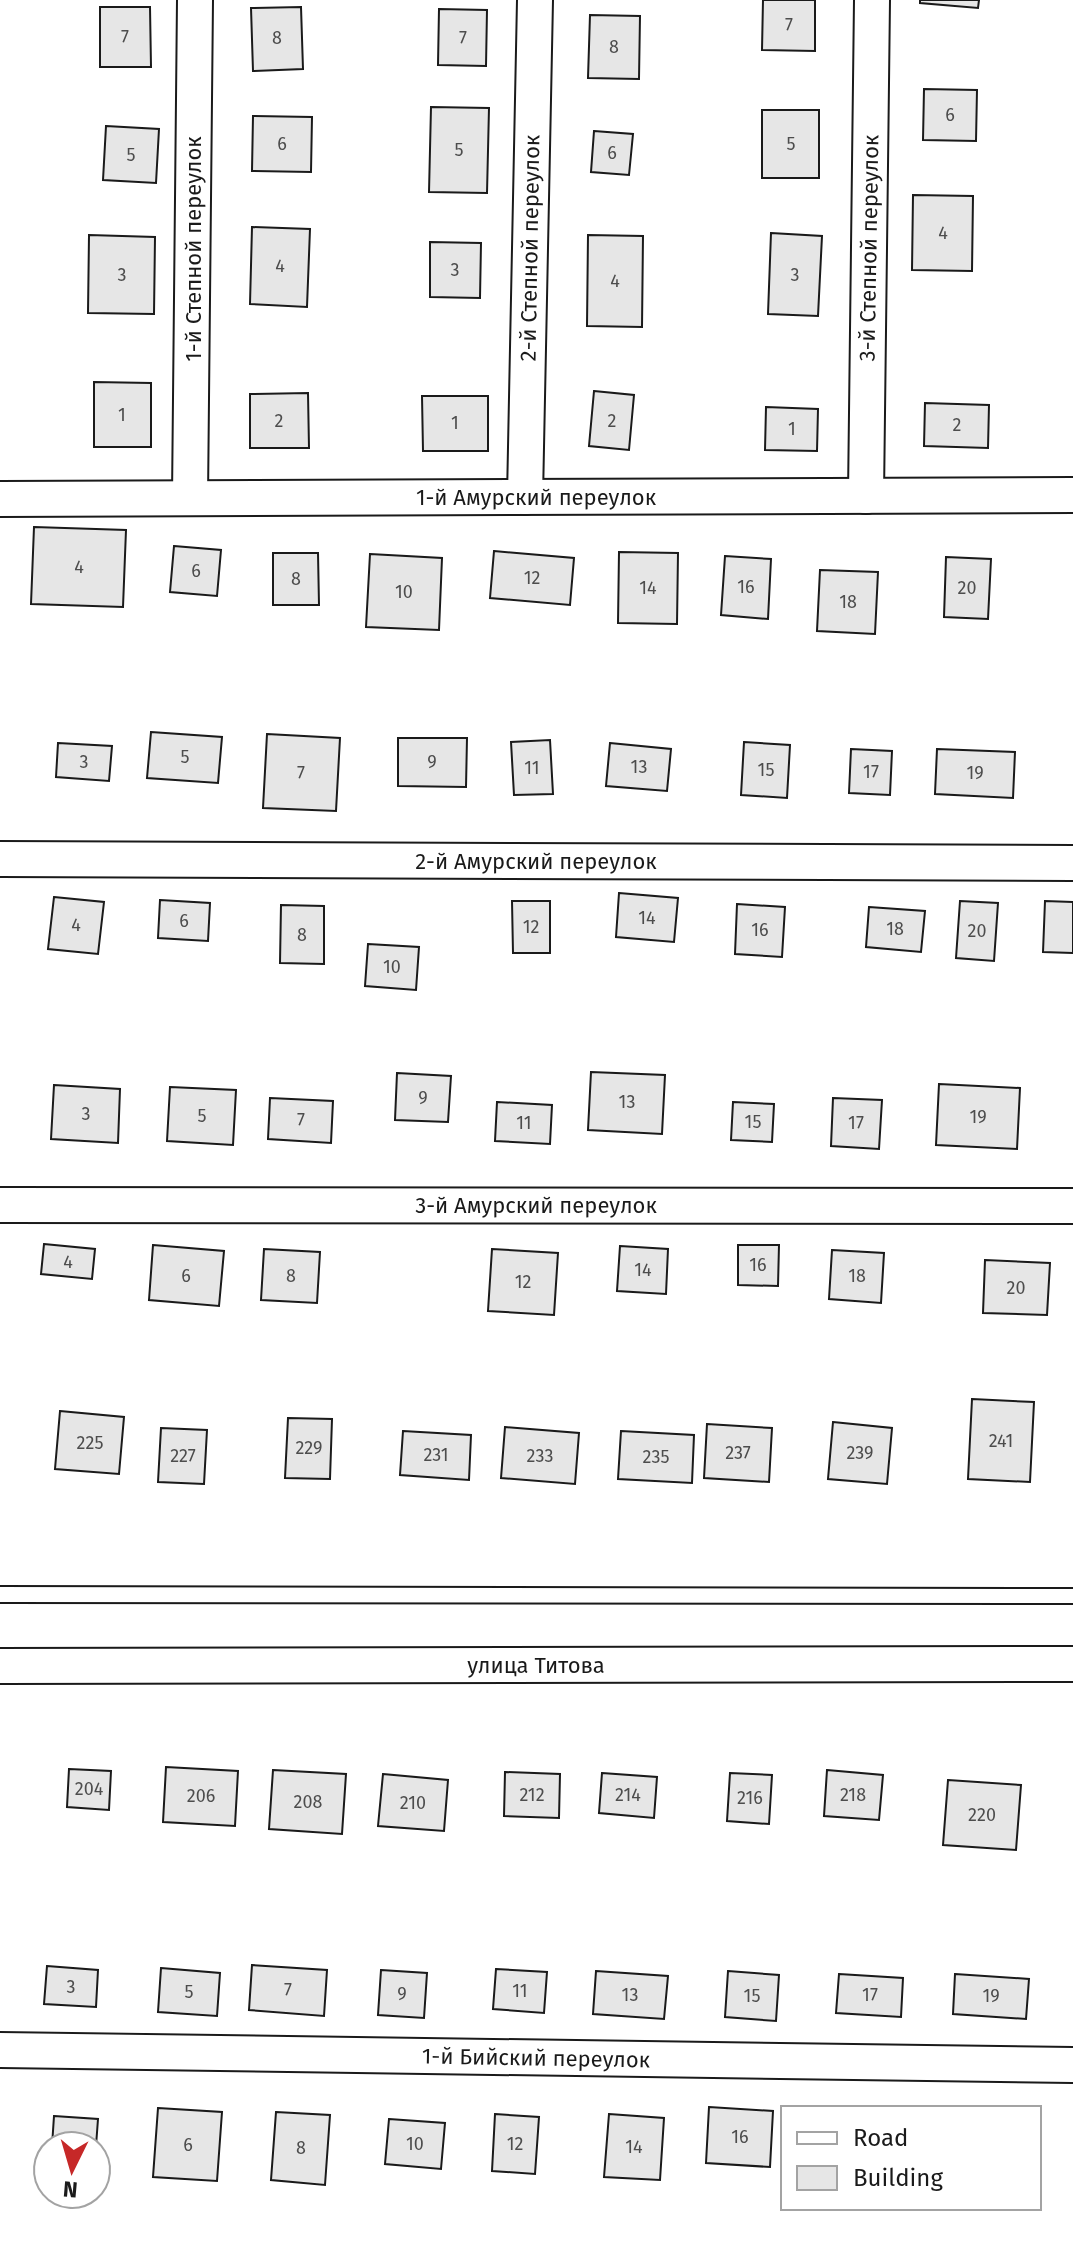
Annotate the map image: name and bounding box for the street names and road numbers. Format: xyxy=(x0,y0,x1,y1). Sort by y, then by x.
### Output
street label: 2-й Степной переулок xyxy=(515,134,545,362)
street label: 3-й Степной переулок xyxy=(854,134,884,362)
street label: 1-й Степной переулок xyxy=(180,136,207,362)
street label: 1-й Амурский переулок xyxy=(416,484,657,511)
street label: 2-й Амурский переулок xyxy=(415,848,657,875)
street label: 3-й Амурский переулок xyxy=(415,1192,657,1219)
street label: улица Титова xyxy=(467,1652,605,1679)
street label: 1-й Бийский переулок xyxy=(422,2043,651,2073)

